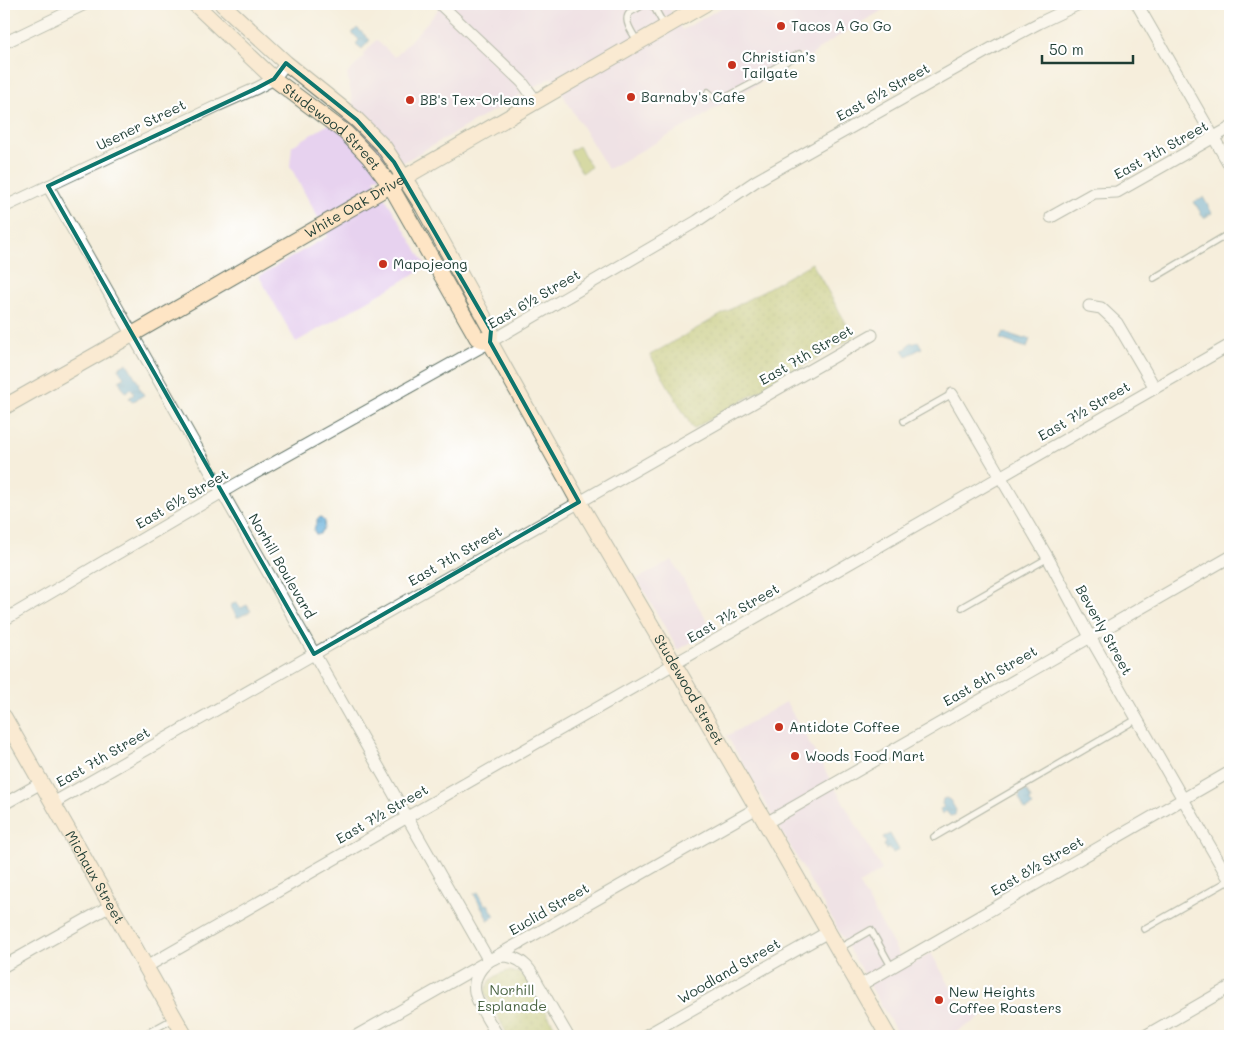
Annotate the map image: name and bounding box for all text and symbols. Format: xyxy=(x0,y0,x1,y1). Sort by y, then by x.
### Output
place label: Tacos A Go Go xyxy=(791,16,891,35)
marker: Tacos A Go Go xyxy=(775,20,787,32)
scale bar xyxy=(1042,32,1133,64)
text: 50 m xyxy=(1049,39,1084,59)
place label: Christian’s Tailgate xyxy=(742,47,816,82)
street label: East 6½ Street xyxy=(833,58,933,125)
marker: Christian’s Tailgate xyxy=(726,59,738,71)
street label: Studewood Street xyxy=(279,79,386,174)
place label: Barnaby's Cafe xyxy=(641,87,745,106)
place label: BB's Tex-Orleans xyxy=(420,90,535,109)
marker: Barnaby's Cafe xyxy=(625,91,637,103)
marker: BB's Tex-Orleans xyxy=(404,94,416,106)
street label: Usener Street xyxy=(93,95,189,154)
street label: East 7th Street xyxy=(1110,116,1211,183)
street label: White Oak Drive xyxy=(301,169,408,242)
place label: Mapojeong xyxy=(393,254,467,273)
marker: Mapojeong xyxy=(377,258,389,270)
street label: East 6½ Street xyxy=(484,264,584,333)
street label: East 7th Street xyxy=(755,320,856,389)
street label: East 7½ Street xyxy=(1034,376,1133,445)
street label: East 6½ Street xyxy=(132,464,232,533)
street label: Norhill Boulevard xyxy=(245,510,320,622)
street label: East 7th Street xyxy=(404,521,505,590)
street label: East 7½ Street xyxy=(683,578,782,647)
street label: Beverly Street xyxy=(1072,581,1137,678)
street label: Studewood Street xyxy=(650,631,729,748)
street label: East 8th Street xyxy=(939,641,1040,710)
place label: Antidote Coffee xyxy=(789,717,900,736)
marker: Antidote Coffee xyxy=(773,721,785,733)
street label: East 7th Street xyxy=(52,722,153,791)
place label: Woods Food Mart xyxy=(805,746,925,765)
marker: Woods Food Mart xyxy=(789,750,801,762)
street label: East 7½ Street xyxy=(332,779,431,848)
street label: Michaux Street xyxy=(61,827,129,927)
street label: East 8½ Street xyxy=(987,831,1087,900)
street label: Euclid Street xyxy=(505,878,592,939)
street label: Woodland Street xyxy=(674,933,784,1008)
park label: Norhill Esplanade xyxy=(477,980,547,1015)
place label: New Heights Coffee Roasters xyxy=(949,982,1061,1017)
marker: New Heights Coffee Roasters xyxy=(933,994,945,1006)

